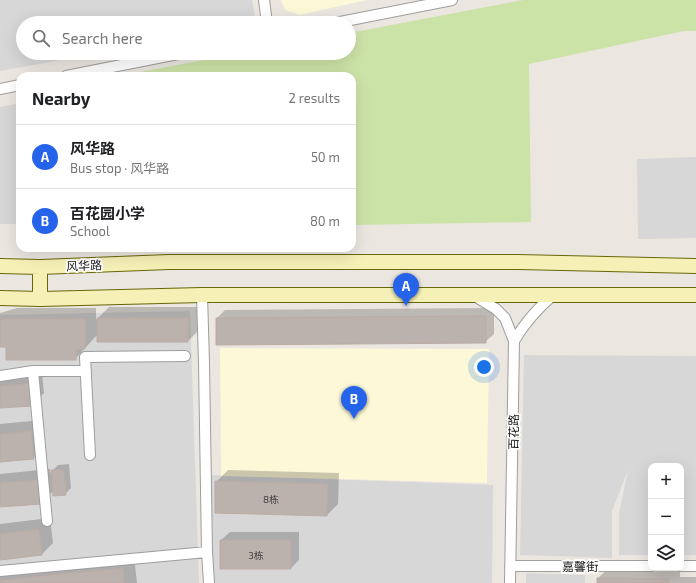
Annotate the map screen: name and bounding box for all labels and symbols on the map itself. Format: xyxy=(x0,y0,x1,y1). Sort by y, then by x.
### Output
street label: 风华路 xyxy=(66,257,102,273)
pin: A xyxy=(393,273,419,306)
your location xyxy=(474,357,494,377)
pin: B xyxy=(341,386,367,419)
street label: 百花路 xyxy=(506,414,520,450)
house number: 8栋 xyxy=(263,493,279,505)
house number: 3栋 xyxy=(248,549,264,561)
street label: 嘉馨街 xyxy=(562,559,598,573)

